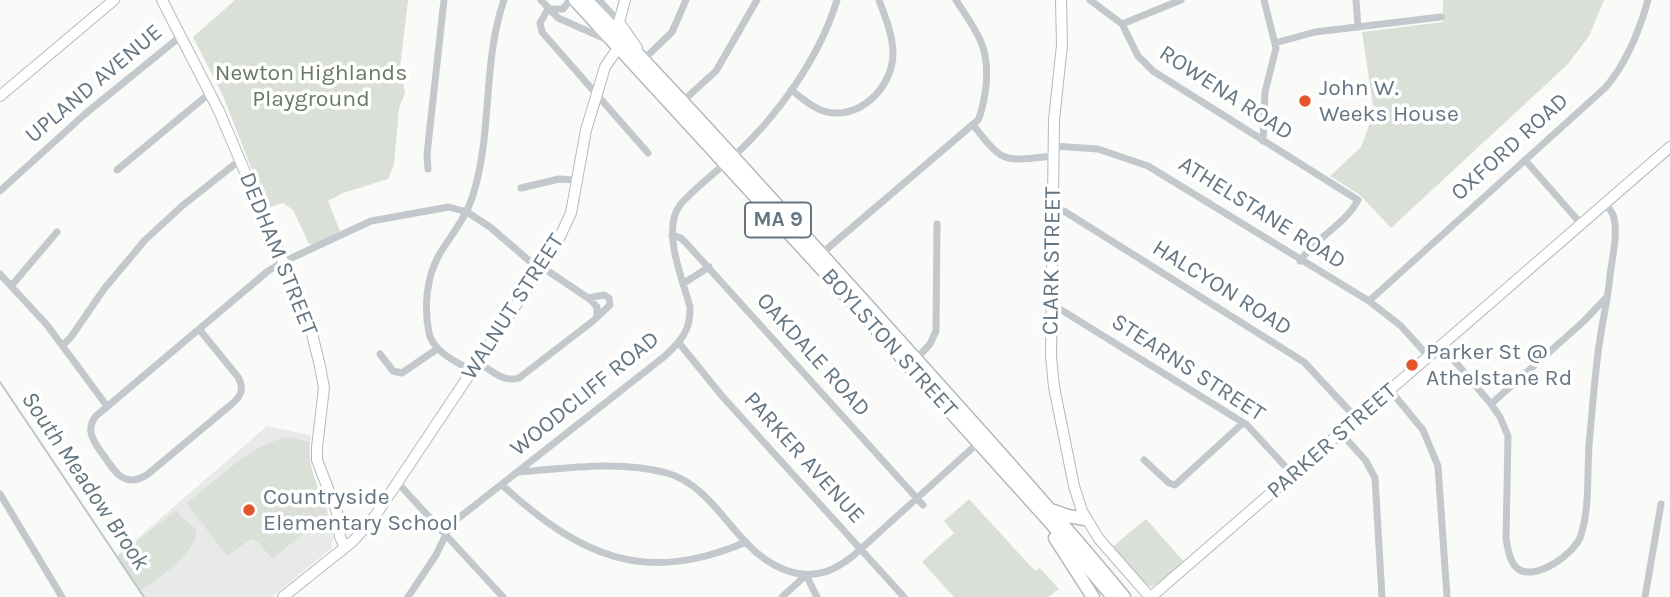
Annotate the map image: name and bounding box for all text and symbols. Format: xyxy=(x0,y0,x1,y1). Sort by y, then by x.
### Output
street label: UPLAND AVENUE xyxy=(20,19,168,149)
street label: ROWENA ROAD xyxy=(1154,39,1298,147)
park label: Newton Highlands Playground xyxy=(215,59,407,113)
place label: John W. Weeks House xyxy=(1319,74,1459,128)
street label: OXFORD ROAD xyxy=(1446,87,1574,207)
marker: John W. Weeks House xyxy=(1297,93,1313,109)
street label: ATHELSTANE ROAD xyxy=(1173,150,1351,276)
street label: DEDHAM STREET xyxy=(233,168,323,340)
street label: CLARK STREET xyxy=(1037,187,1067,335)
road number: MA 9 xyxy=(745,202,811,238)
street label: WALNUT STREET xyxy=(456,229,570,385)
street label: HALCYON ROAD xyxy=(1147,234,1297,342)
street label: BOYLSTON STREET xyxy=(815,263,963,423)
street label: OAKDALE ROAD xyxy=(750,287,876,423)
street label: STEARNS STREET xyxy=(1106,308,1270,428)
street label: WOODCLIFF ROAD xyxy=(505,325,665,463)
place label: Parker St @ Athelstane Rd xyxy=(1426,338,1572,392)
marker: Parker St @ Athelstane Rd xyxy=(1404,357,1420,373)
street label: PARKER STREET xyxy=(1262,377,1402,505)
water label: South Meadow Brook xyxy=(15,386,155,576)
street label: PARKER AVENUE xyxy=(738,386,870,530)
place label: Countryside Elementary School xyxy=(263,483,458,537)
marker: Countryside Elementary School xyxy=(241,502,257,518)

